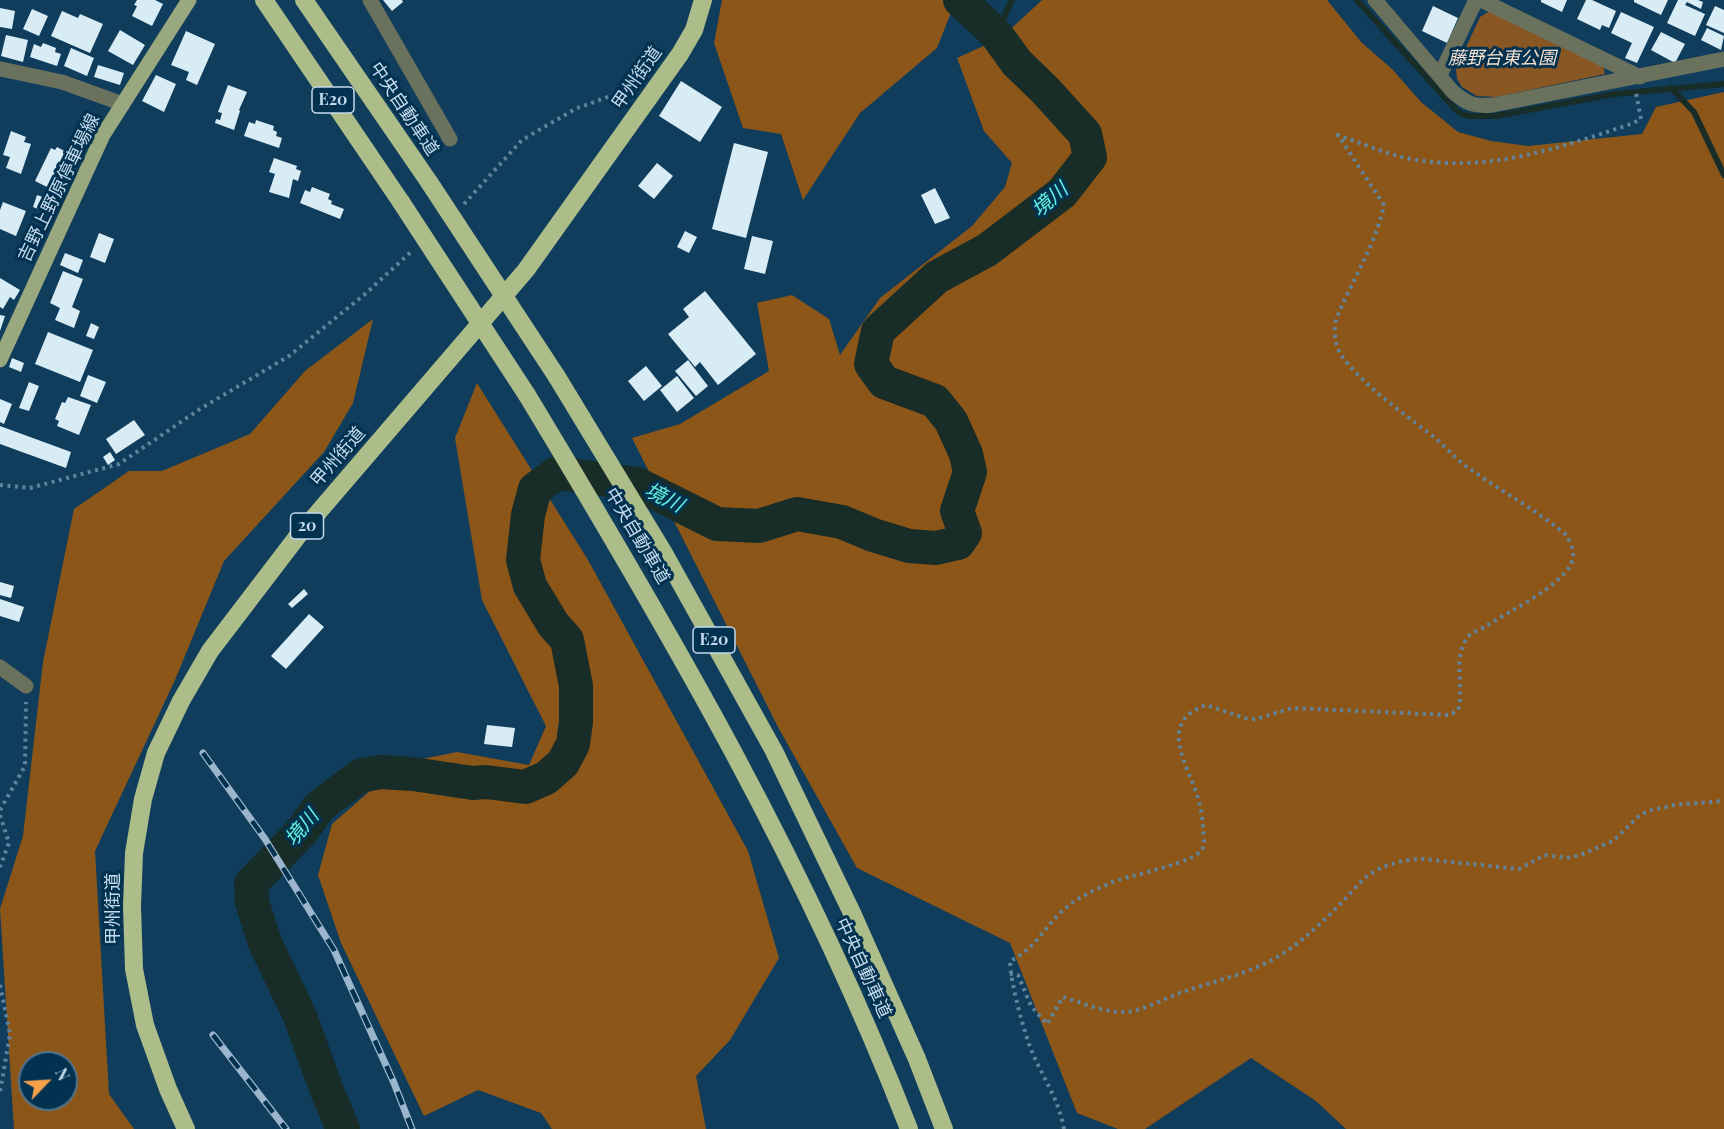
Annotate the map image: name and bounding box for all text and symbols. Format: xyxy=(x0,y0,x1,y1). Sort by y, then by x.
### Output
street label: 甲州街道 xyxy=(608,42,666,114)
park label: 藤野台東公園 xyxy=(1448,47,1556,69)
street label: 中央自動車道 xyxy=(365,58,443,160)
road number: E20 xyxy=(312,87,354,113)
street label: 吉野上野原停車場線 xyxy=(14,110,104,266)
water label: 境川 xyxy=(1027,178,1073,222)
street label: 甲州街道 xyxy=(306,423,370,491)
water label: 境川 xyxy=(641,478,687,518)
street label: 中央自動車道 xyxy=(600,484,674,588)
road number: 20 xyxy=(290,513,324,539)
road number: E20 xyxy=(693,627,735,653)
water label: 境川 xyxy=(280,805,324,851)
street label: 甲州街道 xyxy=(102,873,124,945)
street label: 中央自動車道 xyxy=(830,914,896,1022)
north arrow xyxy=(18,1051,78,1111)
text: N xyxy=(51,1064,75,1084)

